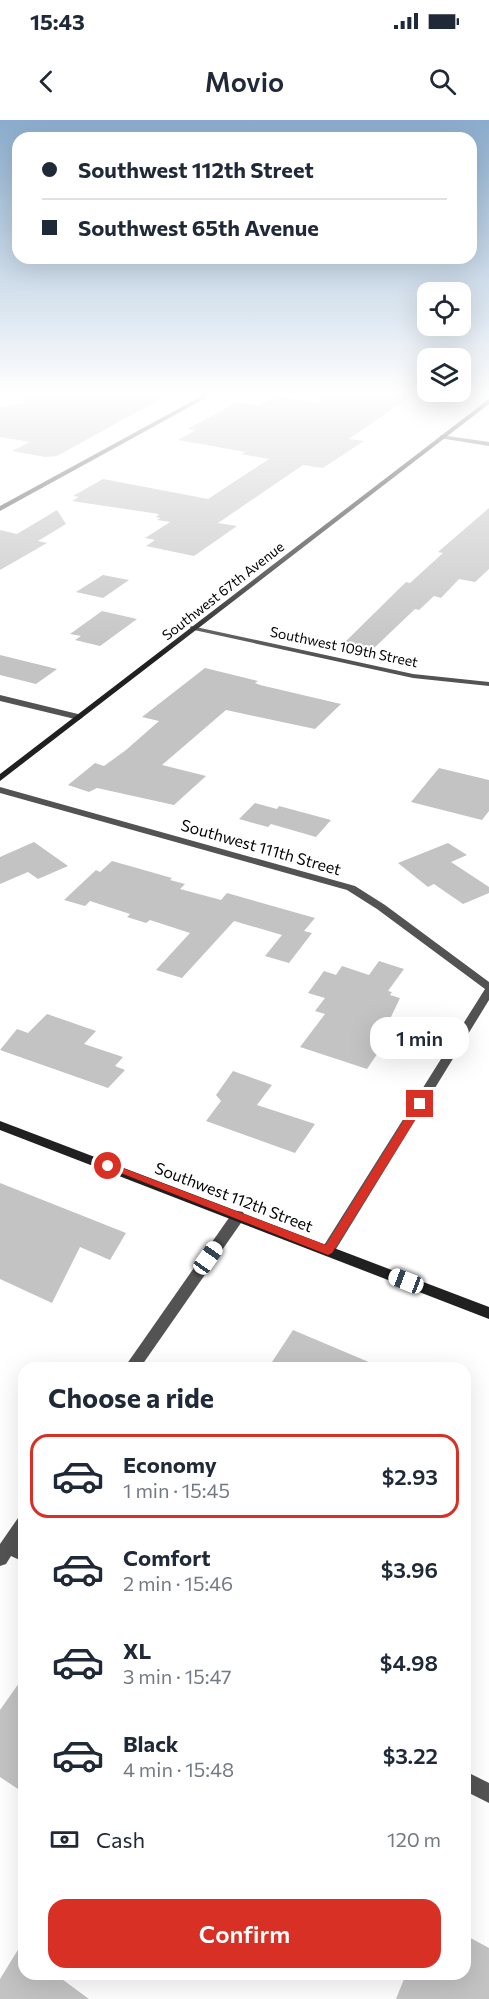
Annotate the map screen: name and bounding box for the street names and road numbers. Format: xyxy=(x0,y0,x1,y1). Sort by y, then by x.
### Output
street label: Southwest 67th Avenue xyxy=(158,538,287,643)
street label: Southwest 109th Street xyxy=(269,623,420,671)
street label: Southwest 111th Street xyxy=(179,815,344,879)
street label: Southwest 112th Street xyxy=(152,1158,316,1236)

